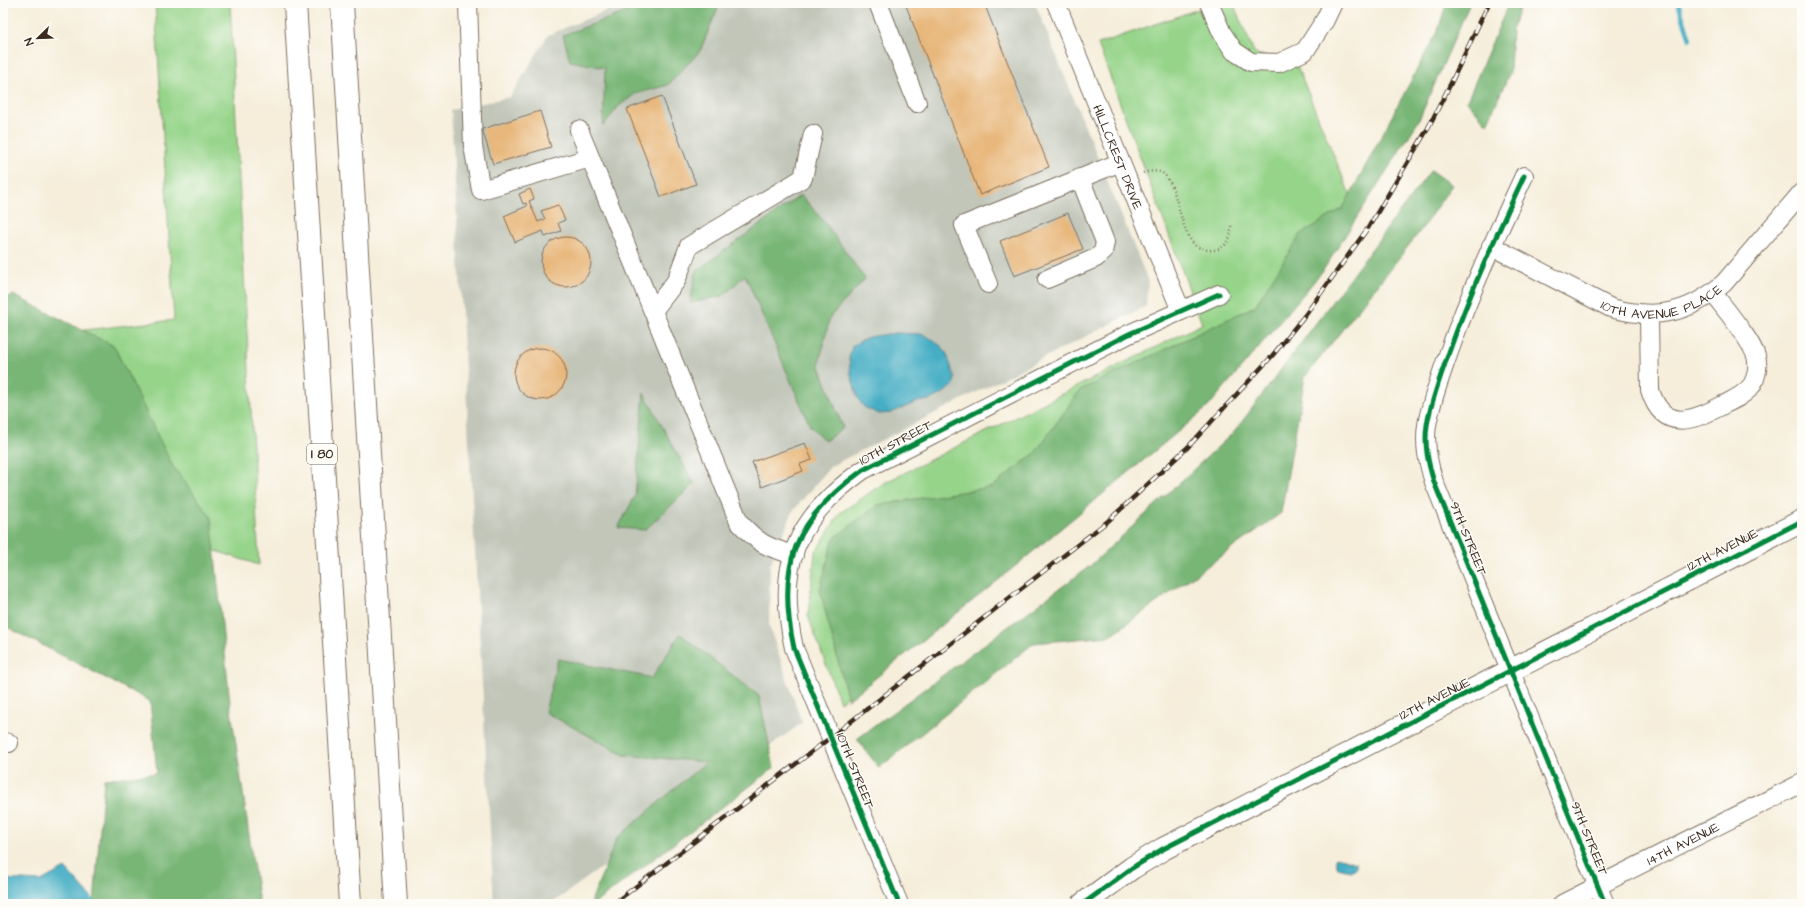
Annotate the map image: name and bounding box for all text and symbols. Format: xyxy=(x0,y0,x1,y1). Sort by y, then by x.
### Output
north arrow xyxy=(18,18,58,58)
text: N xyxy=(21,36,38,48)
street label: HILLCREST DRIVE xyxy=(1088,102,1147,212)
street label: 10TH AVENUE PLACE xyxy=(1597,280,1726,324)
street label: 10TH STREET xyxy=(856,416,936,470)
road number: I 80 xyxy=(307,444,337,464)
street label: 9TH STREET xyxy=(1445,499,1491,579)
street label: 12TH AVENUE xyxy=(1684,524,1761,576)
street label: 12TH AVENUE xyxy=(1396,673,1473,725)
street label: 10TH STREET xyxy=(832,730,879,812)
street label: 9TH STREET xyxy=(1566,799,1612,879)
street label: 14TH AVENUE xyxy=(1644,818,1723,870)

